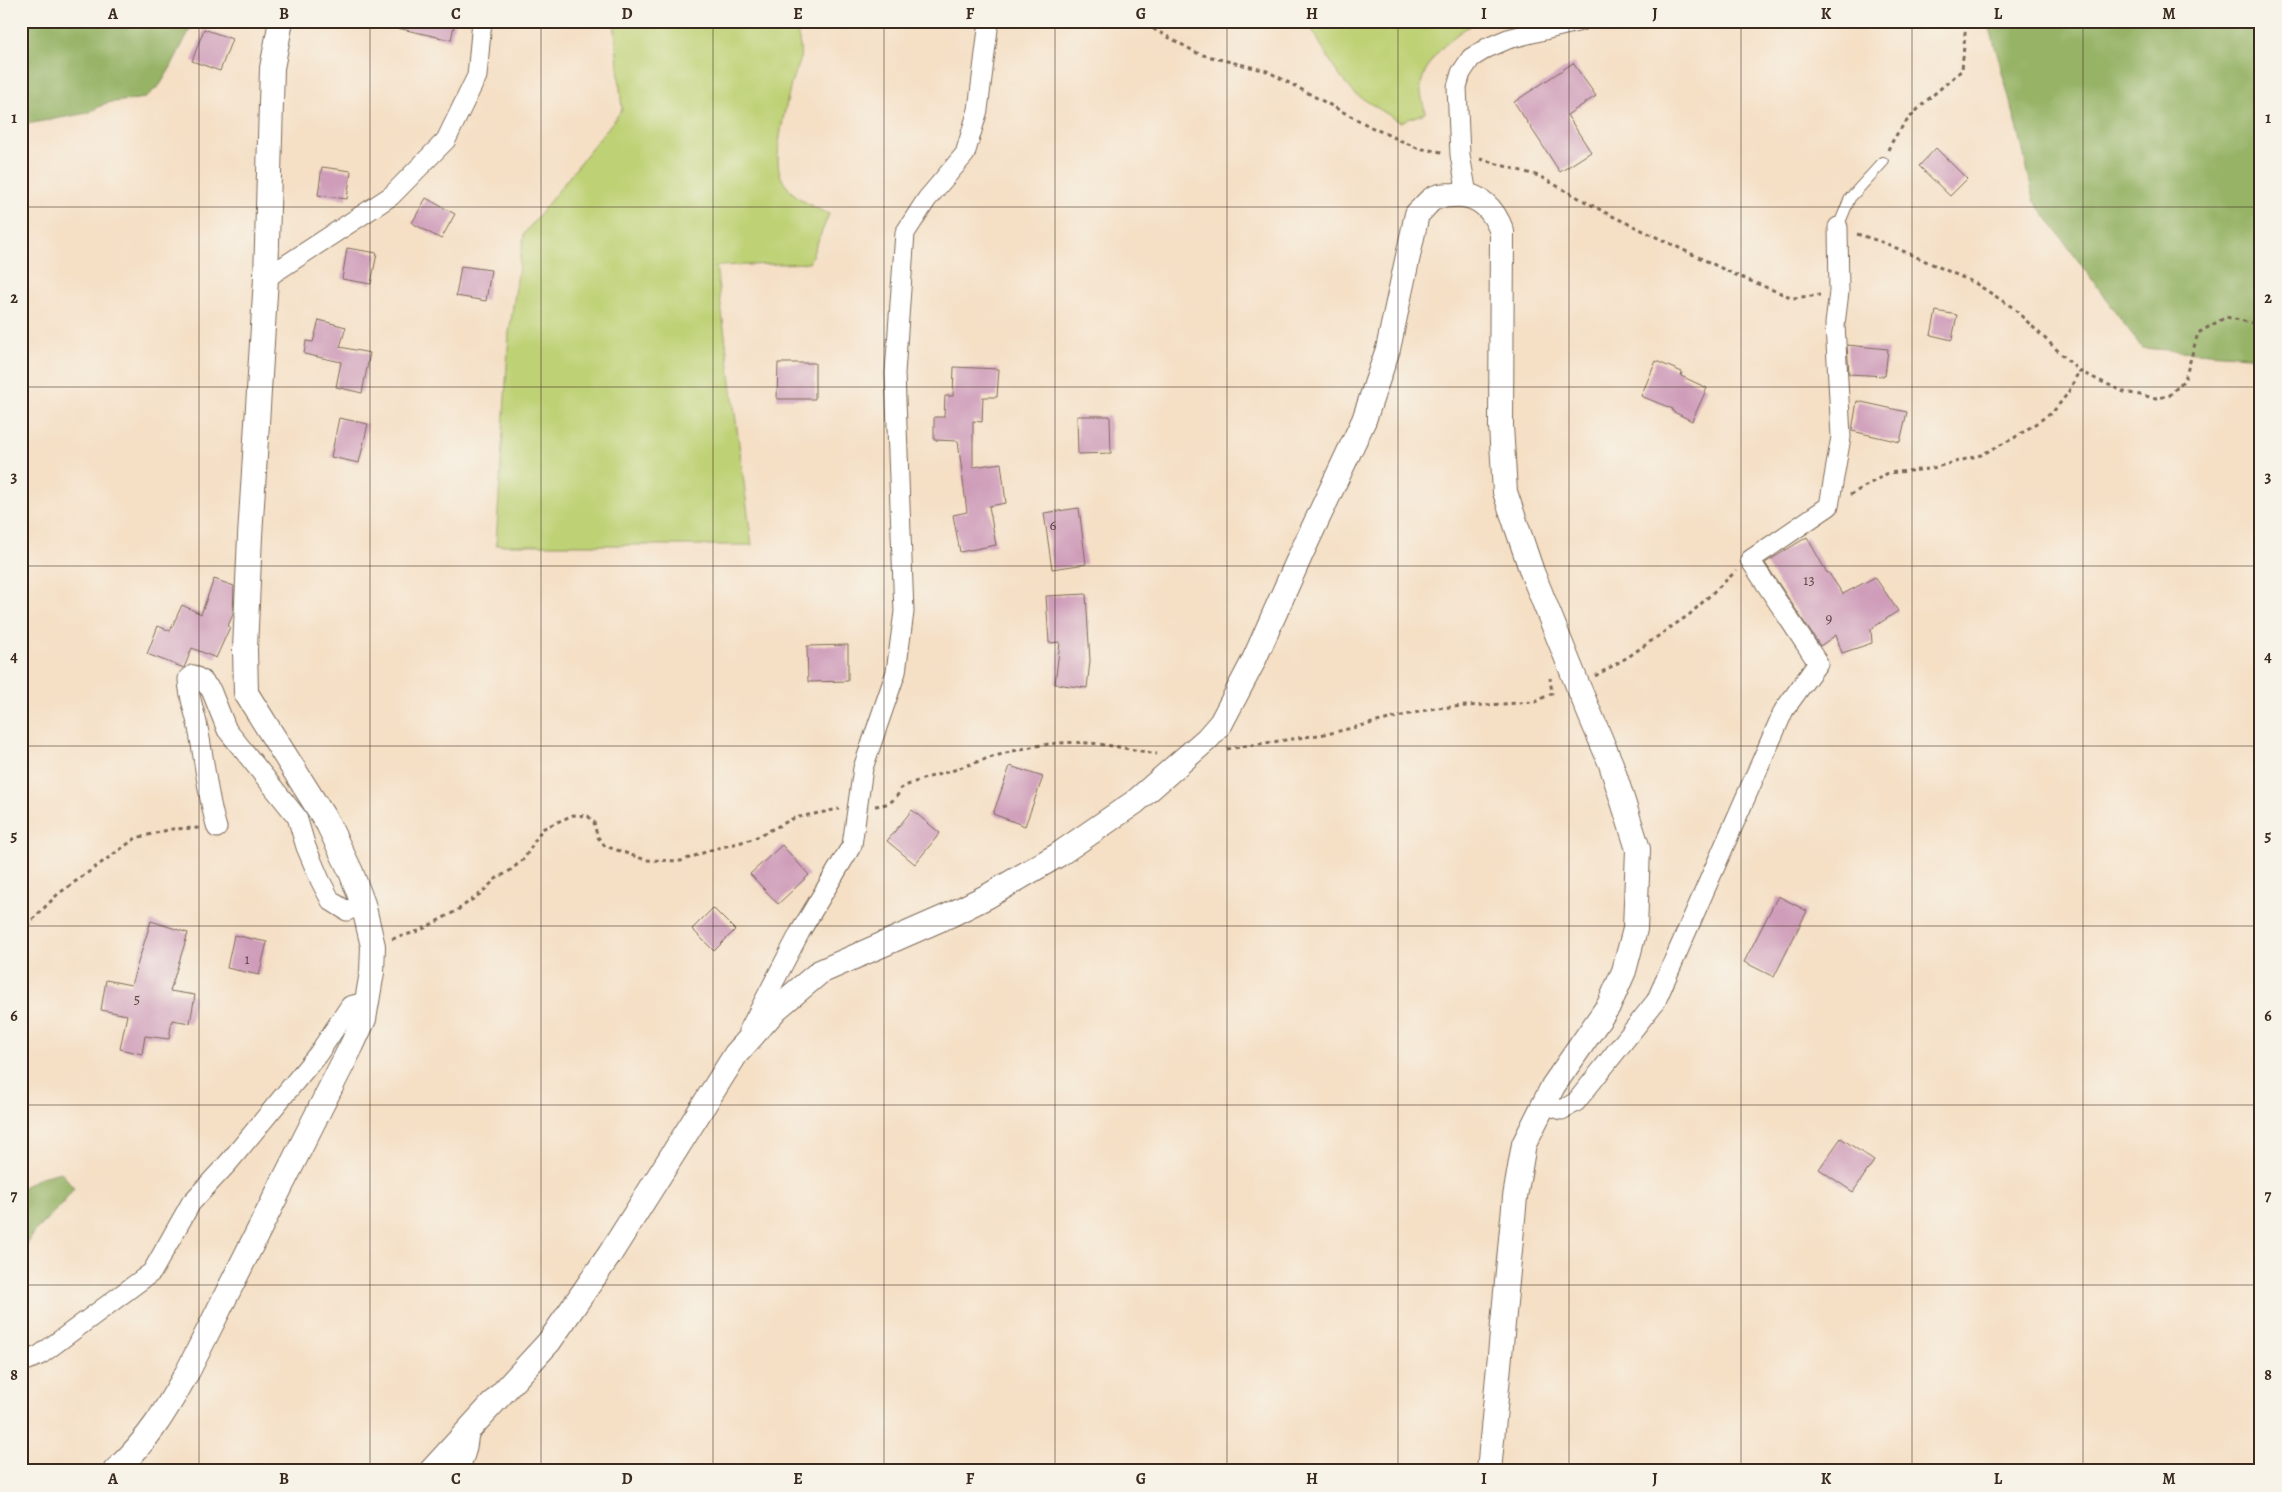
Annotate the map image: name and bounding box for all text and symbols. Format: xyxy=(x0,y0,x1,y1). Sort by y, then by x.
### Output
text: A xyxy=(107,3,119,25)
text: B xyxy=(279,3,289,25)
text: C xyxy=(451,3,461,25)
text: D xyxy=(621,3,633,25)
text: E xyxy=(793,3,803,25)
text: F xyxy=(966,3,975,25)
text: G xyxy=(1136,3,1146,25)
text: H xyxy=(1306,3,1318,25)
text: I xyxy=(1481,3,1487,25)
text: J xyxy=(1652,3,1658,25)
text: K xyxy=(1821,3,1832,25)
text: L xyxy=(1994,3,2003,25)
text: M xyxy=(2162,3,2176,25)
text: 1 xyxy=(11,107,17,129)
text: 1 xyxy=(2265,107,2271,129)
text: 2 xyxy=(10,287,18,309)
text: 2 xyxy=(2264,287,2272,309)
text: 3 xyxy=(11,466,18,488)
text: 3 xyxy=(2265,466,2272,488)
house number: 6 xyxy=(1050,515,1057,535)
house number: 13 xyxy=(1803,570,1815,590)
house number: 9 xyxy=(1826,608,1833,628)
text: 4 xyxy=(10,646,18,668)
text: 4 xyxy=(2264,646,2272,668)
text: 5 xyxy=(11,825,18,847)
text: 5 xyxy=(2265,825,2272,847)
house number: 1 xyxy=(244,949,250,969)
house number: 5 xyxy=(134,989,140,1009)
text: 6 xyxy=(10,1005,18,1027)
text: 6 xyxy=(2264,1005,2272,1027)
text: 7 xyxy=(11,1185,18,1207)
text: 7 xyxy=(2265,1185,2272,1207)
text: 8 xyxy=(10,1364,18,1386)
text: 8 xyxy=(2264,1364,2272,1386)
text: A xyxy=(107,1468,119,1490)
text: B xyxy=(279,1468,289,1490)
text: C xyxy=(451,1468,461,1490)
text: D xyxy=(621,1468,633,1490)
text: E xyxy=(793,1468,803,1490)
text: F xyxy=(966,1468,975,1490)
text: G xyxy=(1136,1468,1146,1490)
text: H xyxy=(1306,1468,1318,1490)
text: I xyxy=(1481,1468,1487,1490)
text: J xyxy=(1652,1468,1658,1490)
text: K xyxy=(1821,1468,1832,1490)
text: L xyxy=(1994,1468,2003,1490)
text: M xyxy=(2162,1468,2176,1490)

